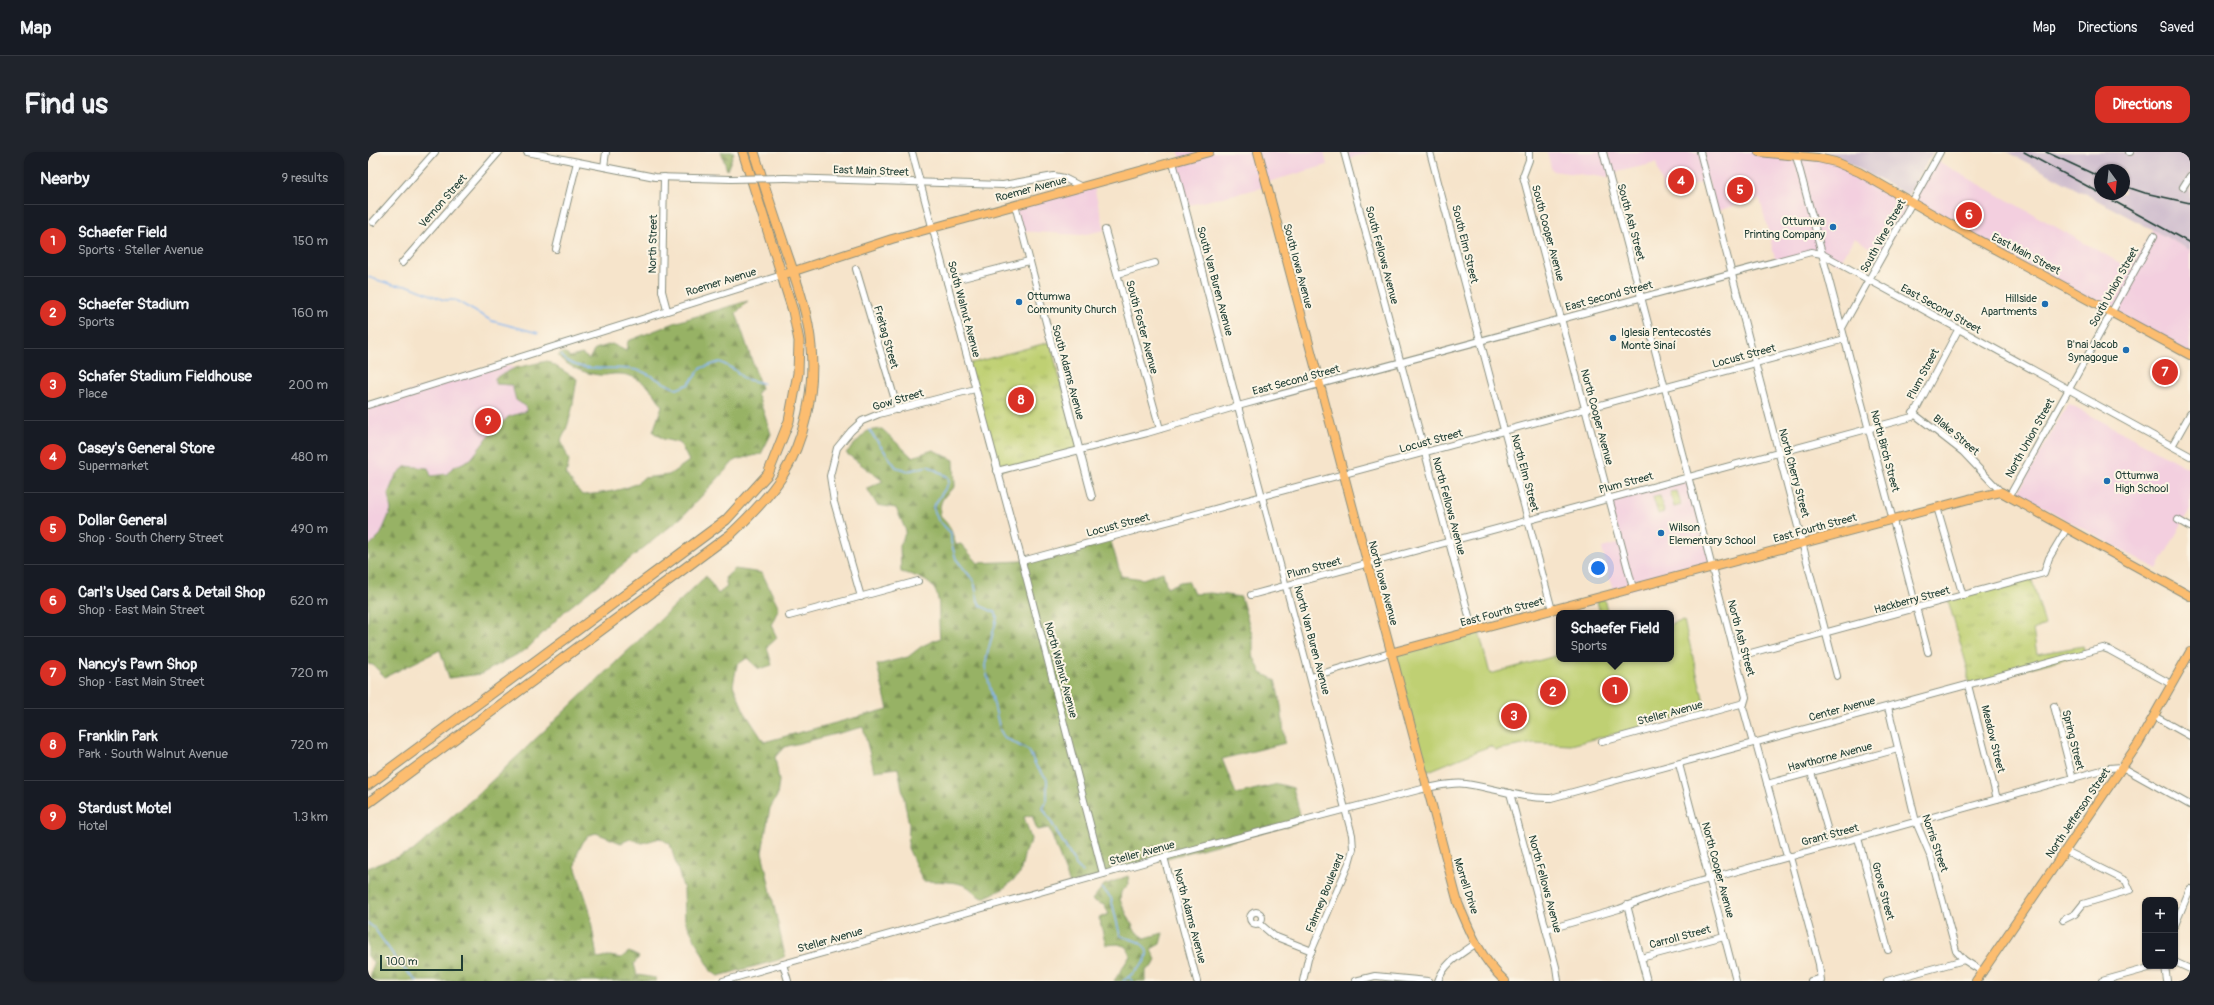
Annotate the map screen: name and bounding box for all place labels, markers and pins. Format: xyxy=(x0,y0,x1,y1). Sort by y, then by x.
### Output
pin: 4 xyxy=(1668,166,1694,196)
pin: 5 xyxy=(1727,175,1753,205)
pin: 6 xyxy=(1956,200,1982,230)
place label: Ottumwa Printing Company xyxy=(1744,215,1825,241)
marker: Ottumwa Printing Company xyxy=(1828,222,1838,232)
place label: Ottumwa Community Church xyxy=(1027,290,1116,316)
place label: Hillside Apartments xyxy=(1981,292,2038,318)
marker: Ottumwa Community Church xyxy=(1014,297,1024,307)
marker: Hillside Apartments xyxy=(2040,299,2050,309)
place label: Iglesia Pentecostés Monte Sinaí xyxy=(1621,326,1711,352)
marker: Iglesia Pentecostés Monte Sinaí xyxy=(1608,333,1618,343)
place label: B'nai Jacob Synagogue xyxy=(2067,338,2119,364)
marker: B'nai Jacob Synagogue xyxy=(2121,345,2131,355)
pin: 7 xyxy=(2152,357,2178,387)
pin: 8 xyxy=(1008,385,1034,415)
pin: 9 xyxy=(475,406,501,436)
place label: Ottumwa High School xyxy=(2115,469,2169,495)
marker: Ottumwa High School xyxy=(2102,476,2112,486)
place label: Wilson Elementary School xyxy=(1669,521,1756,547)
marker: Wilson Elementary School xyxy=(1656,528,1666,538)
pin: 1 xyxy=(1602,675,1628,705)
pin: 2 xyxy=(1540,677,1566,707)
pin: 3 xyxy=(1501,701,1527,731)

